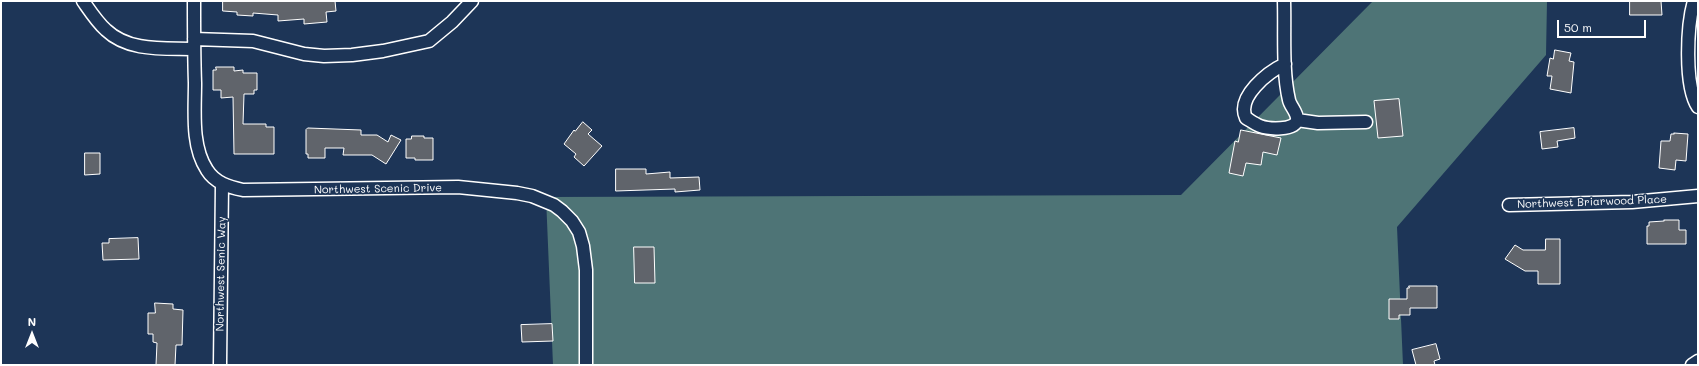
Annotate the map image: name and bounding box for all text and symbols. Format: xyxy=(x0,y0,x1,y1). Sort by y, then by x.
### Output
scale bar xyxy=(1559,12,1648,38)
text: 50 m xyxy=(1564,19,1592,35)
street label: Northwest Scenic Drive xyxy=(314,181,442,197)
street label: Northwest Briarwood Place xyxy=(1517,193,1667,211)
street label: Northwest Senic Way xyxy=(213,216,229,332)
north arrow xyxy=(12,314,52,354)
text: N xyxy=(28,314,36,329)

